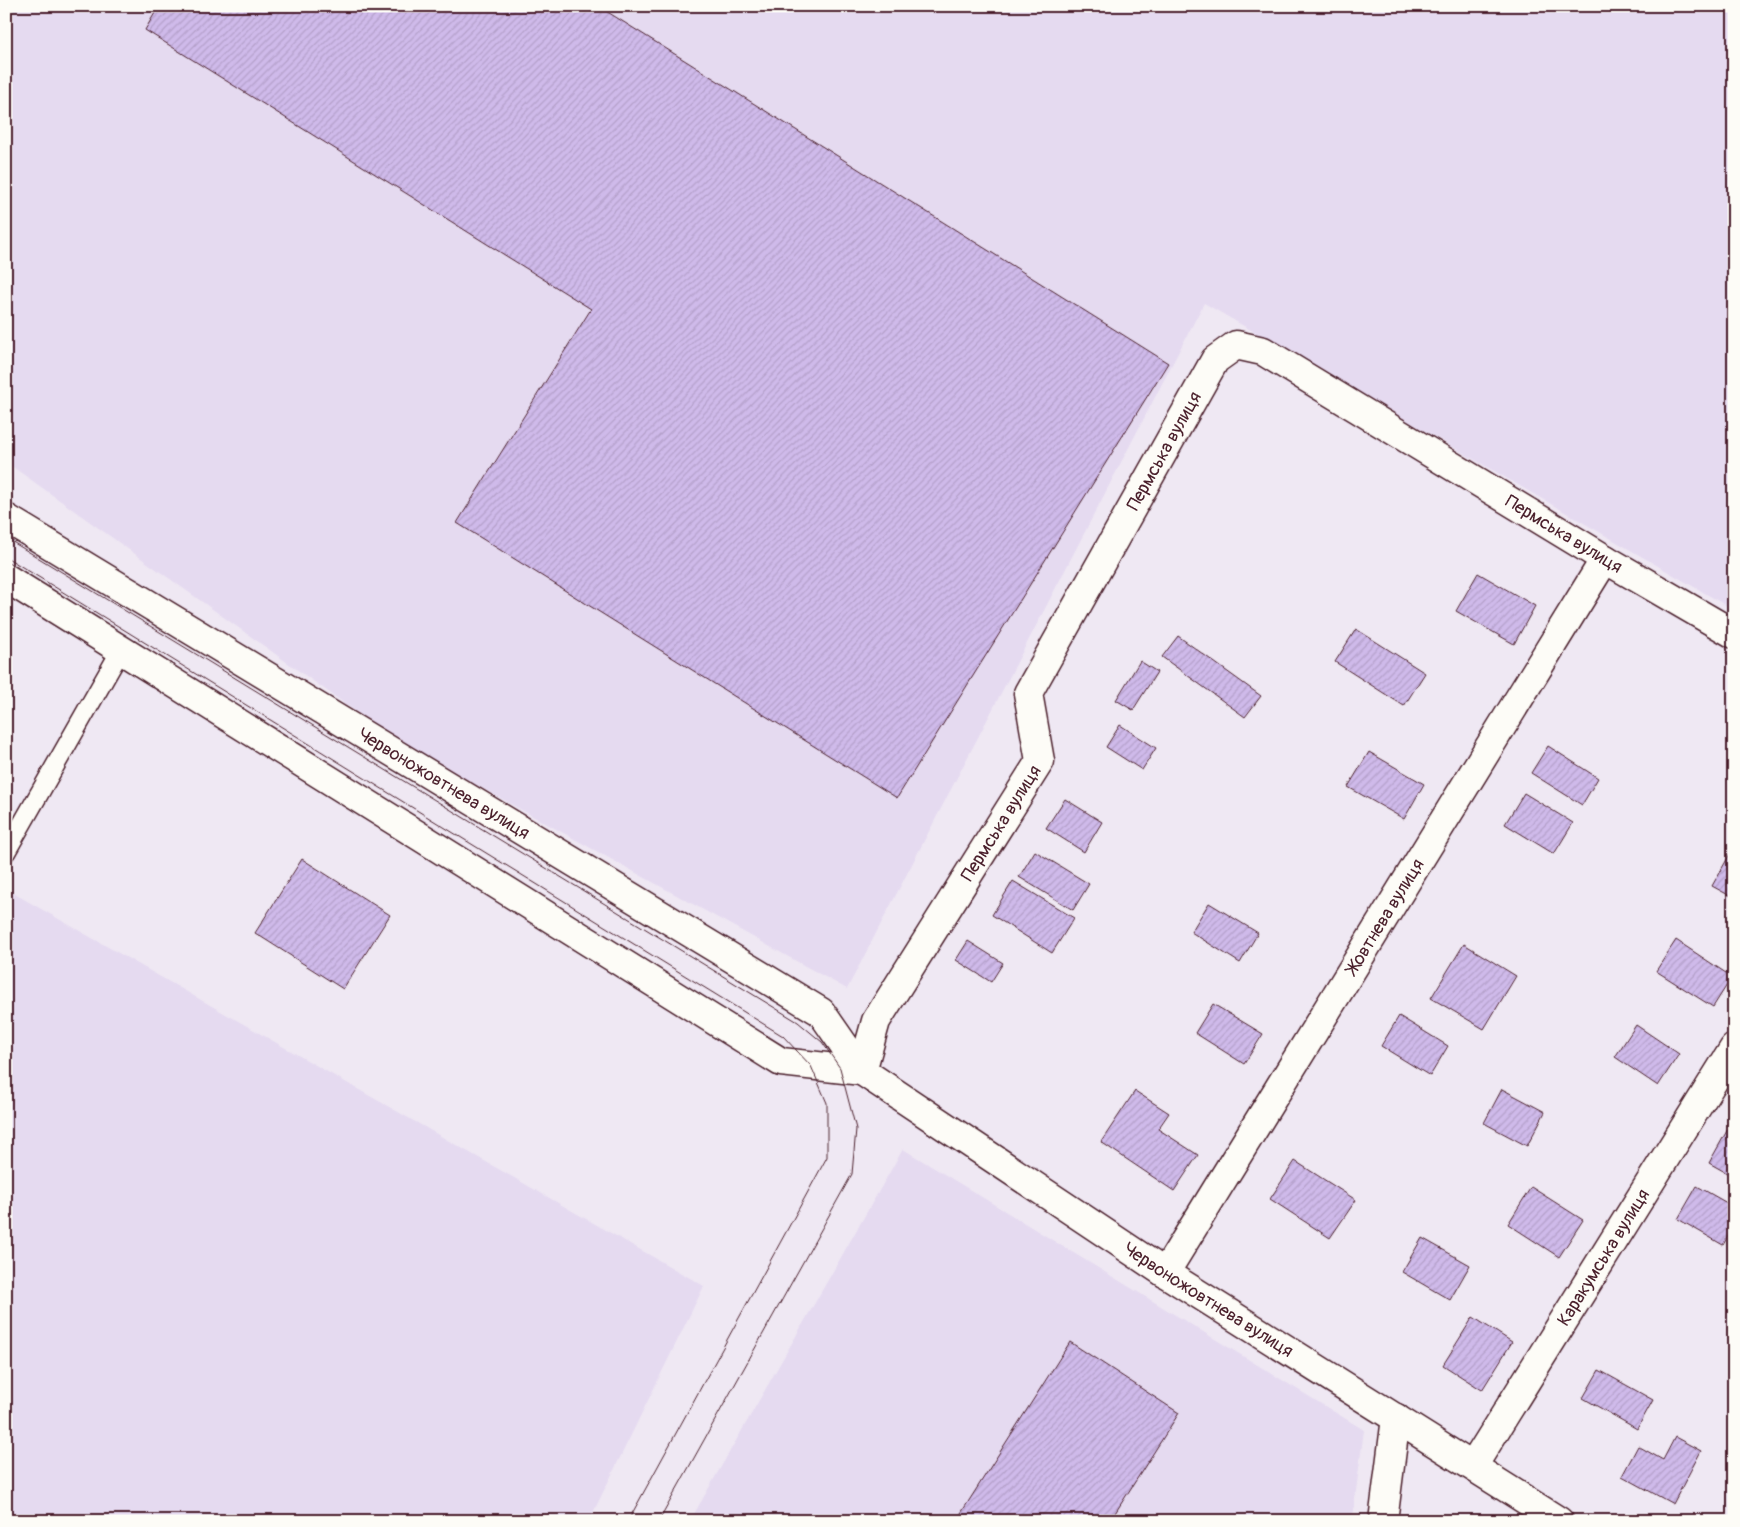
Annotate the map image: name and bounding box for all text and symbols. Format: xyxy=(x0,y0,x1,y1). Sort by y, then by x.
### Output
street label: Пермська вулиця xyxy=(1122,388,1207,515)
street label: Пермська вулиця xyxy=(1501,490,1626,579)
street label: Червоножовтнева вулиця xyxy=(353,723,534,845)
street label: Пермська вулиця xyxy=(956,761,1046,886)
street label: Жовтнева вулиця xyxy=(1339,855,1429,981)
street label: Каракумська вулиця xyxy=(1552,1185,1655,1330)
street label: Червоножовтнева вулиця xyxy=(1119,1237,1297,1363)

